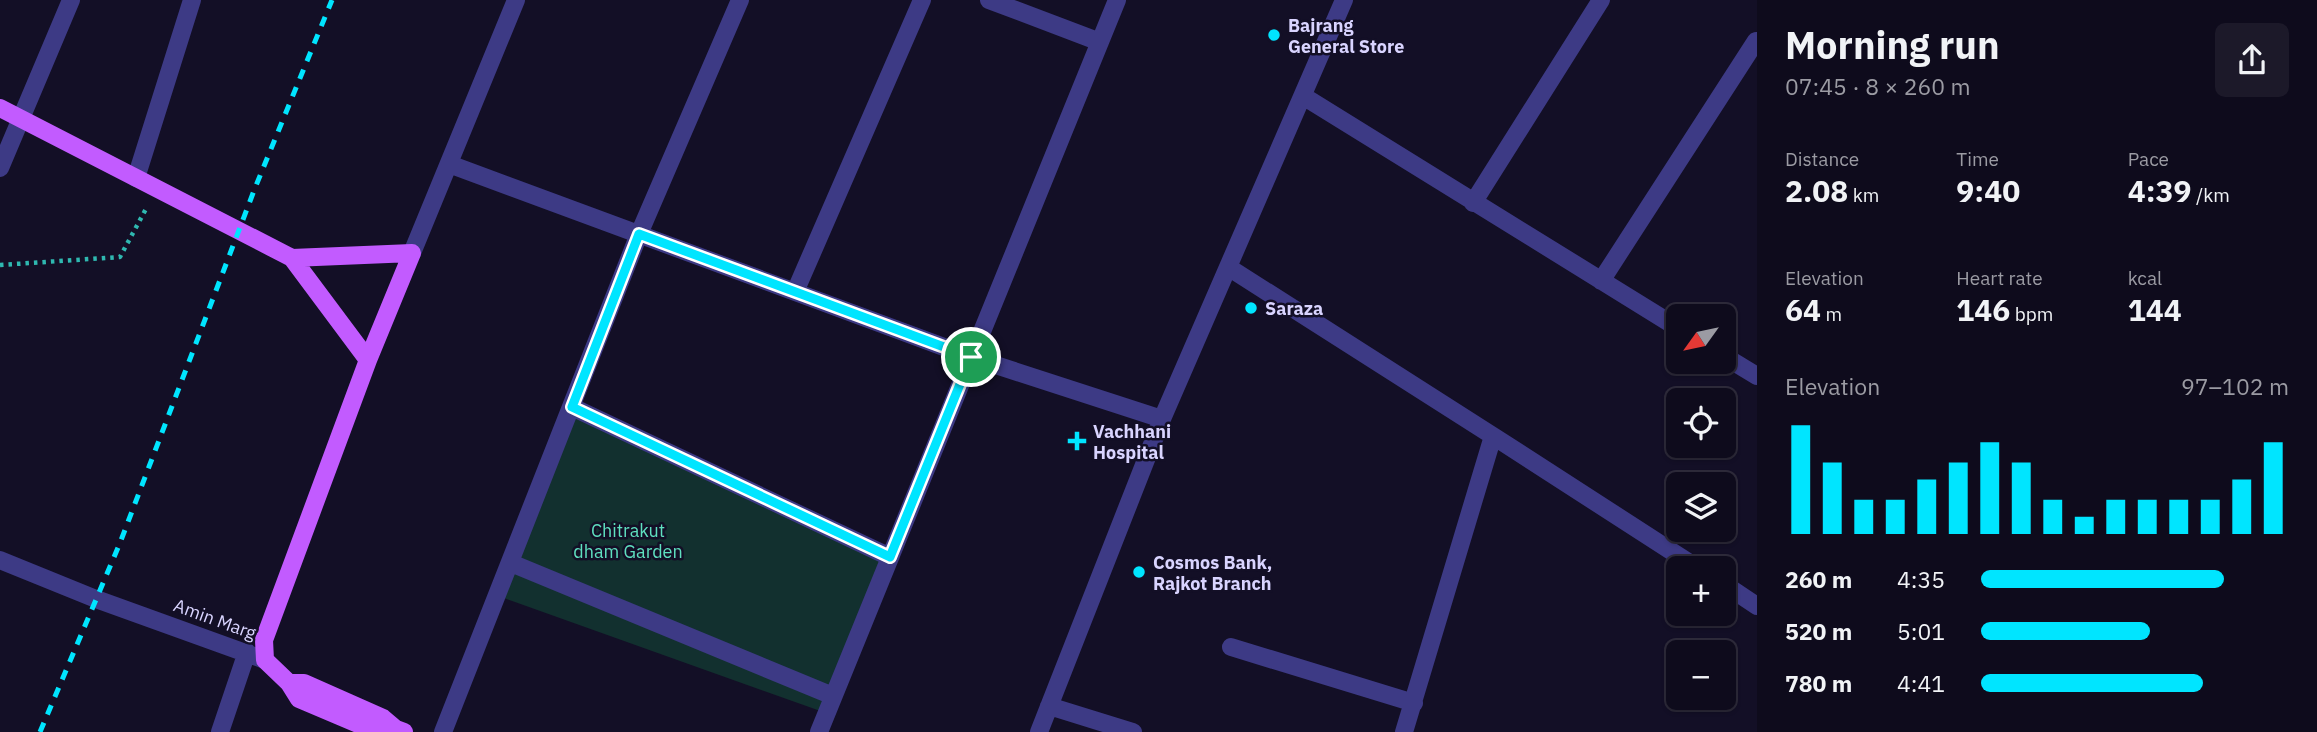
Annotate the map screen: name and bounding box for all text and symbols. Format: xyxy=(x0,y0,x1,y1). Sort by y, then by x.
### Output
place label: Bajrang General Store xyxy=(1288,14,1404,58)
text: Morning run xyxy=(1785,20,2000,69)
button: share xyxy=(2215,23,2289,97)
marker: Bajrang General Store xyxy=(1266,27,1282,43)
text: 07:45 · 8 × 260 m xyxy=(1785,71,1971,101)
text: Distance xyxy=(1785,147,1859,171)
text: Time xyxy=(1956,147,1999,171)
text: Pace xyxy=(2128,147,2169,171)
text: 2.08 xyxy=(1785,171,1848,210)
text: 9:40 xyxy=(1956,171,2020,210)
text: 4:39 xyxy=(2128,171,2192,210)
text: km xyxy=(1848,183,1879,207)
text: /km xyxy=(2192,183,2230,207)
text: Elevation xyxy=(1785,266,1864,290)
text: Heart rate xyxy=(1956,266,2043,290)
text: kcal xyxy=(2128,266,2162,290)
text: 64 xyxy=(1785,290,1821,329)
text: 146 xyxy=(1956,290,2010,329)
text: 144 xyxy=(2128,290,2182,329)
place label: Saraza xyxy=(1265,297,1323,320)
marker: Saraza xyxy=(1243,300,1259,316)
text: m xyxy=(1821,302,1842,326)
text: bpm xyxy=(2010,302,2053,326)
north arrow xyxy=(1666,304,1736,374)
map controls xyxy=(1666,304,1736,710)
pin xyxy=(941,327,1001,387)
icon: arrive xyxy=(952,338,990,376)
text: Elevation xyxy=(1785,371,1880,401)
text: 97–102 m xyxy=(2181,371,2289,401)
button: locate xyxy=(1666,388,1736,458)
place label: Vachhani Hospital xyxy=(1093,420,1171,464)
marker: Vachhani Hospital xyxy=(1067,431,1087,451)
button: layers xyxy=(1666,472,1736,542)
park label: Chitrakut dham Garden xyxy=(573,519,683,563)
place label: Cosmos Bank, Rajkot Branch xyxy=(1153,551,1272,595)
button: + xyxy=(1666,556,1736,626)
marker: Cosmos Bank, Rajkot Branch xyxy=(1131,564,1147,580)
text: 260 m xyxy=(1785,564,1852,594)
text: 4:35 xyxy=(1897,564,1945,594)
street label: Amin Marg xyxy=(171,593,260,645)
text: 520 m xyxy=(1785,616,1852,646)
text: 5:01 xyxy=(1897,616,1945,646)
button: − xyxy=(1666,640,1736,710)
text: 780 m xyxy=(1785,668,1852,698)
text: 4:41 xyxy=(1897,668,1945,698)

